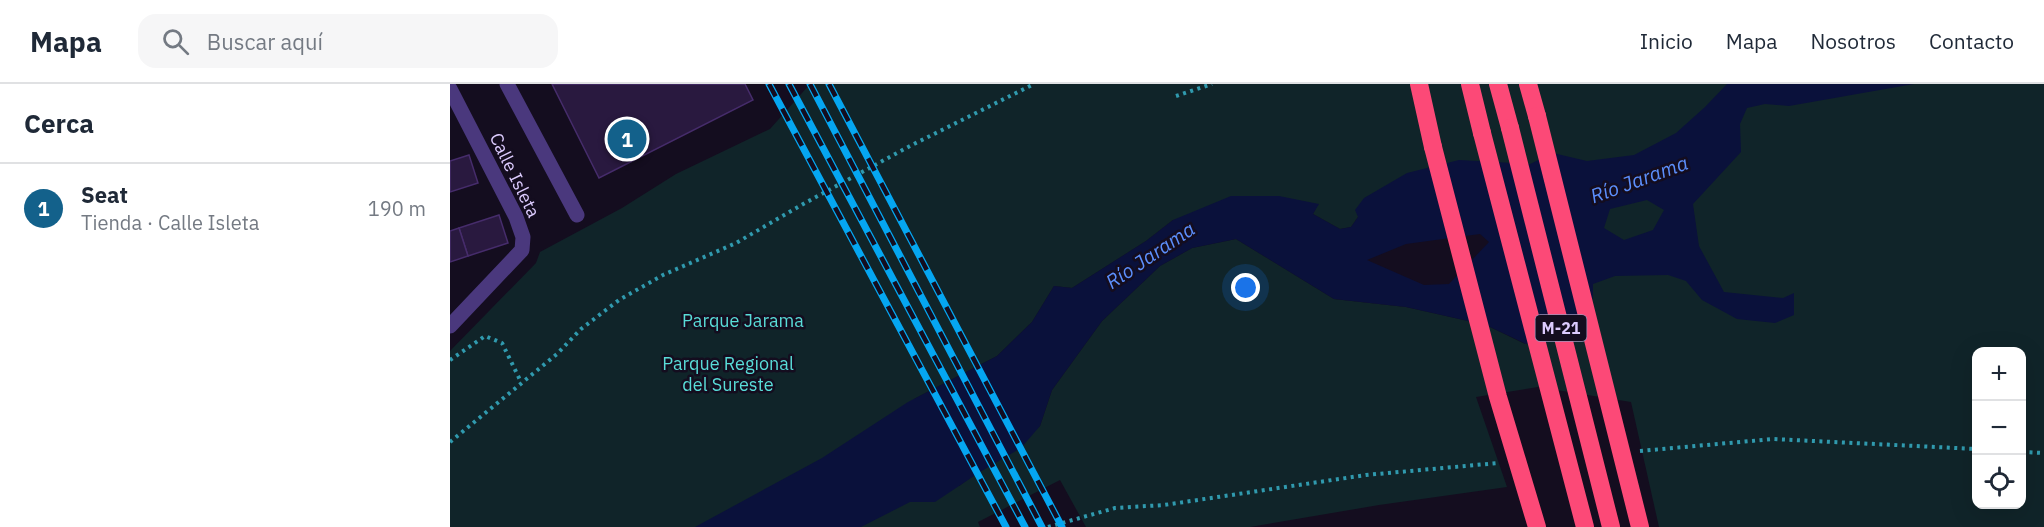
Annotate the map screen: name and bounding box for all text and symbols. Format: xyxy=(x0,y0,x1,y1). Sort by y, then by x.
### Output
search box xyxy=(138,14,558,68)
text: Mapa xyxy=(30,23,102,60)
icon: search xyxy=(159,25,192,58)
text: Buscar aquí xyxy=(207,27,323,56)
text: Inicio xyxy=(1640,27,1693,55)
text: Mapa xyxy=(1726,27,1778,55)
text: Nosotros xyxy=(1811,27,1896,55)
text: Contacto xyxy=(1929,27,2014,55)
text: Cerca xyxy=(24,106,94,140)
pin: 1 xyxy=(608,116,646,162)
street label: Calle Isleta xyxy=(485,129,546,221)
water label: Río Jarama xyxy=(1586,149,1692,209)
text: Seat xyxy=(81,180,128,209)
text: 1 xyxy=(38,195,50,222)
text: 190 m xyxy=(368,195,426,222)
text: Tienda · Calle Isleta xyxy=(81,209,259,236)
water label: Río Jarama xyxy=(1100,215,1200,295)
your location xyxy=(1231,273,1260,302)
park label: Parque Jarama xyxy=(682,309,804,332)
road number: M-21 xyxy=(1536,315,1586,341)
map controls xyxy=(1972,347,2026,509)
button: + xyxy=(1972,347,2026,401)
park label: Parque Regional del Sureste xyxy=(662,352,794,396)
button: − xyxy=(1972,401,2026,455)
button: locate xyxy=(1972,455,2026,509)

